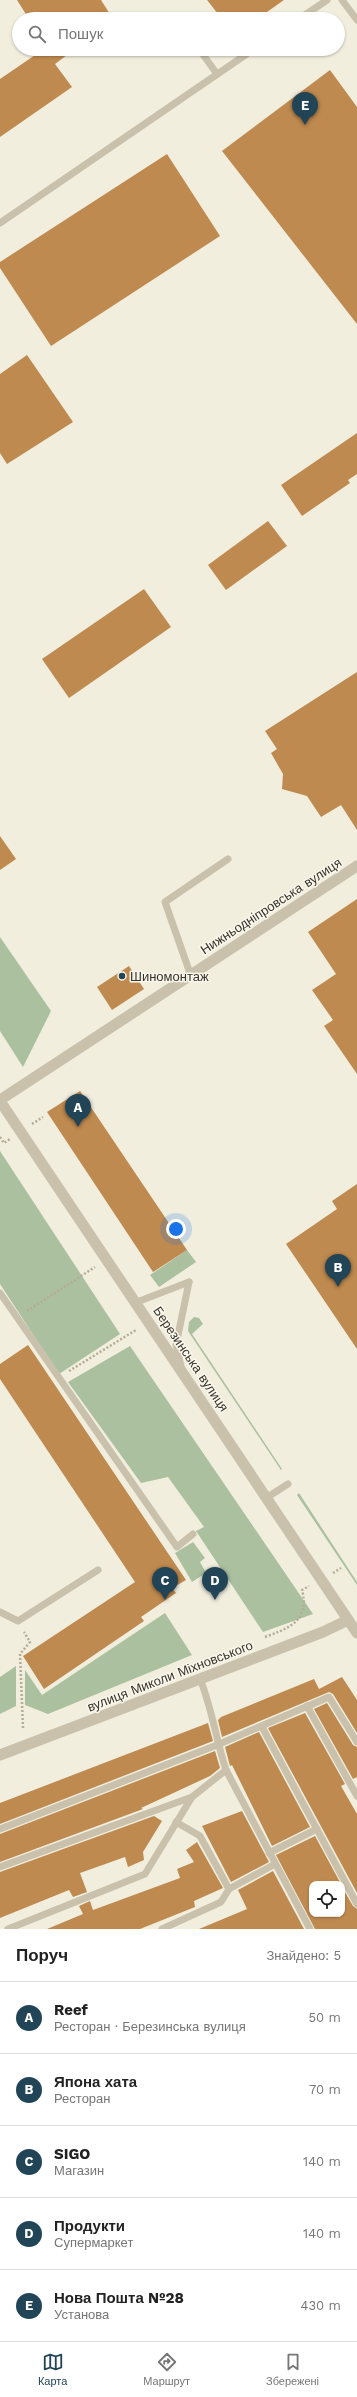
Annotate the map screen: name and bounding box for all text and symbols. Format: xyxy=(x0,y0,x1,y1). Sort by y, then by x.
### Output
search box xyxy=(12,12,345,56)
icon: search xyxy=(26,23,48,45)
text: Пошук xyxy=(58,25,103,43)
pin: E xyxy=(292,92,318,125)
street label: Нижньодніпровська вулиця xyxy=(198,855,344,957)
place label: Шиномонтаж xyxy=(130,969,209,984)
marker: Шиномонтаж xyxy=(117,971,127,981)
pin: A xyxy=(65,1094,91,1127)
your location xyxy=(166,1219,186,1239)
pin: B xyxy=(325,1254,351,1287)
street label: Березинська вулиця xyxy=(150,1304,232,1414)
pin: C xyxy=(152,1567,178,1600)
pin: D xyxy=(202,1567,228,1600)
street label: вулиця Миколи Міхновського xyxy=(85,1637,255,1715)
map controls xyxy=(309,1881,345,1917)
button: locate xyxy=(309,1881,345,1917)
text: Поруч xyxy=(16,1945,68,1965)
text: Знайдено: 5 xyxy=(266,1948,341,1963)
text: Reef xyxy=(54,2001,88,2019)
text: A xyxy=(25,2010,33,2025)
text: 50 m xyxy=(309,2010,341,2025)
text: Ресторан · Березинська вулиця xyxy=(54,2019,246,2034)
text: Япона хата xyxy=(54,2073,137,2091)
text: B xyxy=(25,2082,33,2097)
text: 70 m xyxy=(309,2082,341,2097)
text: Ресторан xyxy=(54,2091,111,2106)
text: SIGO xyxy=(54,2145,90,2163)
text: C xyxy=(25,2154,33,2169)
text: 140 m xyxy=(303,2154,341,2169)
text: Магазин xyxy=(54,2163,104,2178)
text: Продукти xyxy=(54,2217,125,2235)
text: D xyxy=(24,2226,34,2241)
text: 140 m xyxy=(303,2226,341,2241)
text: Супермаркет xyxy=(54,2235,133,2250)
text: Нова Пошта №28 xyxy=(54,2289,184,2307)
text: E xyxy=(25,2298,33,2313)
text: 430 m xyxy=(301,2298,341,2313)
text: Установа xyxy=(54,2307,109,2322)
tab: Карта xyxy=(38,2351,67,2388)
tab: Маршрут xyxy=(143,2351,190,2388)
tab: Збережені xyxy=(266,2351,319,2388)

